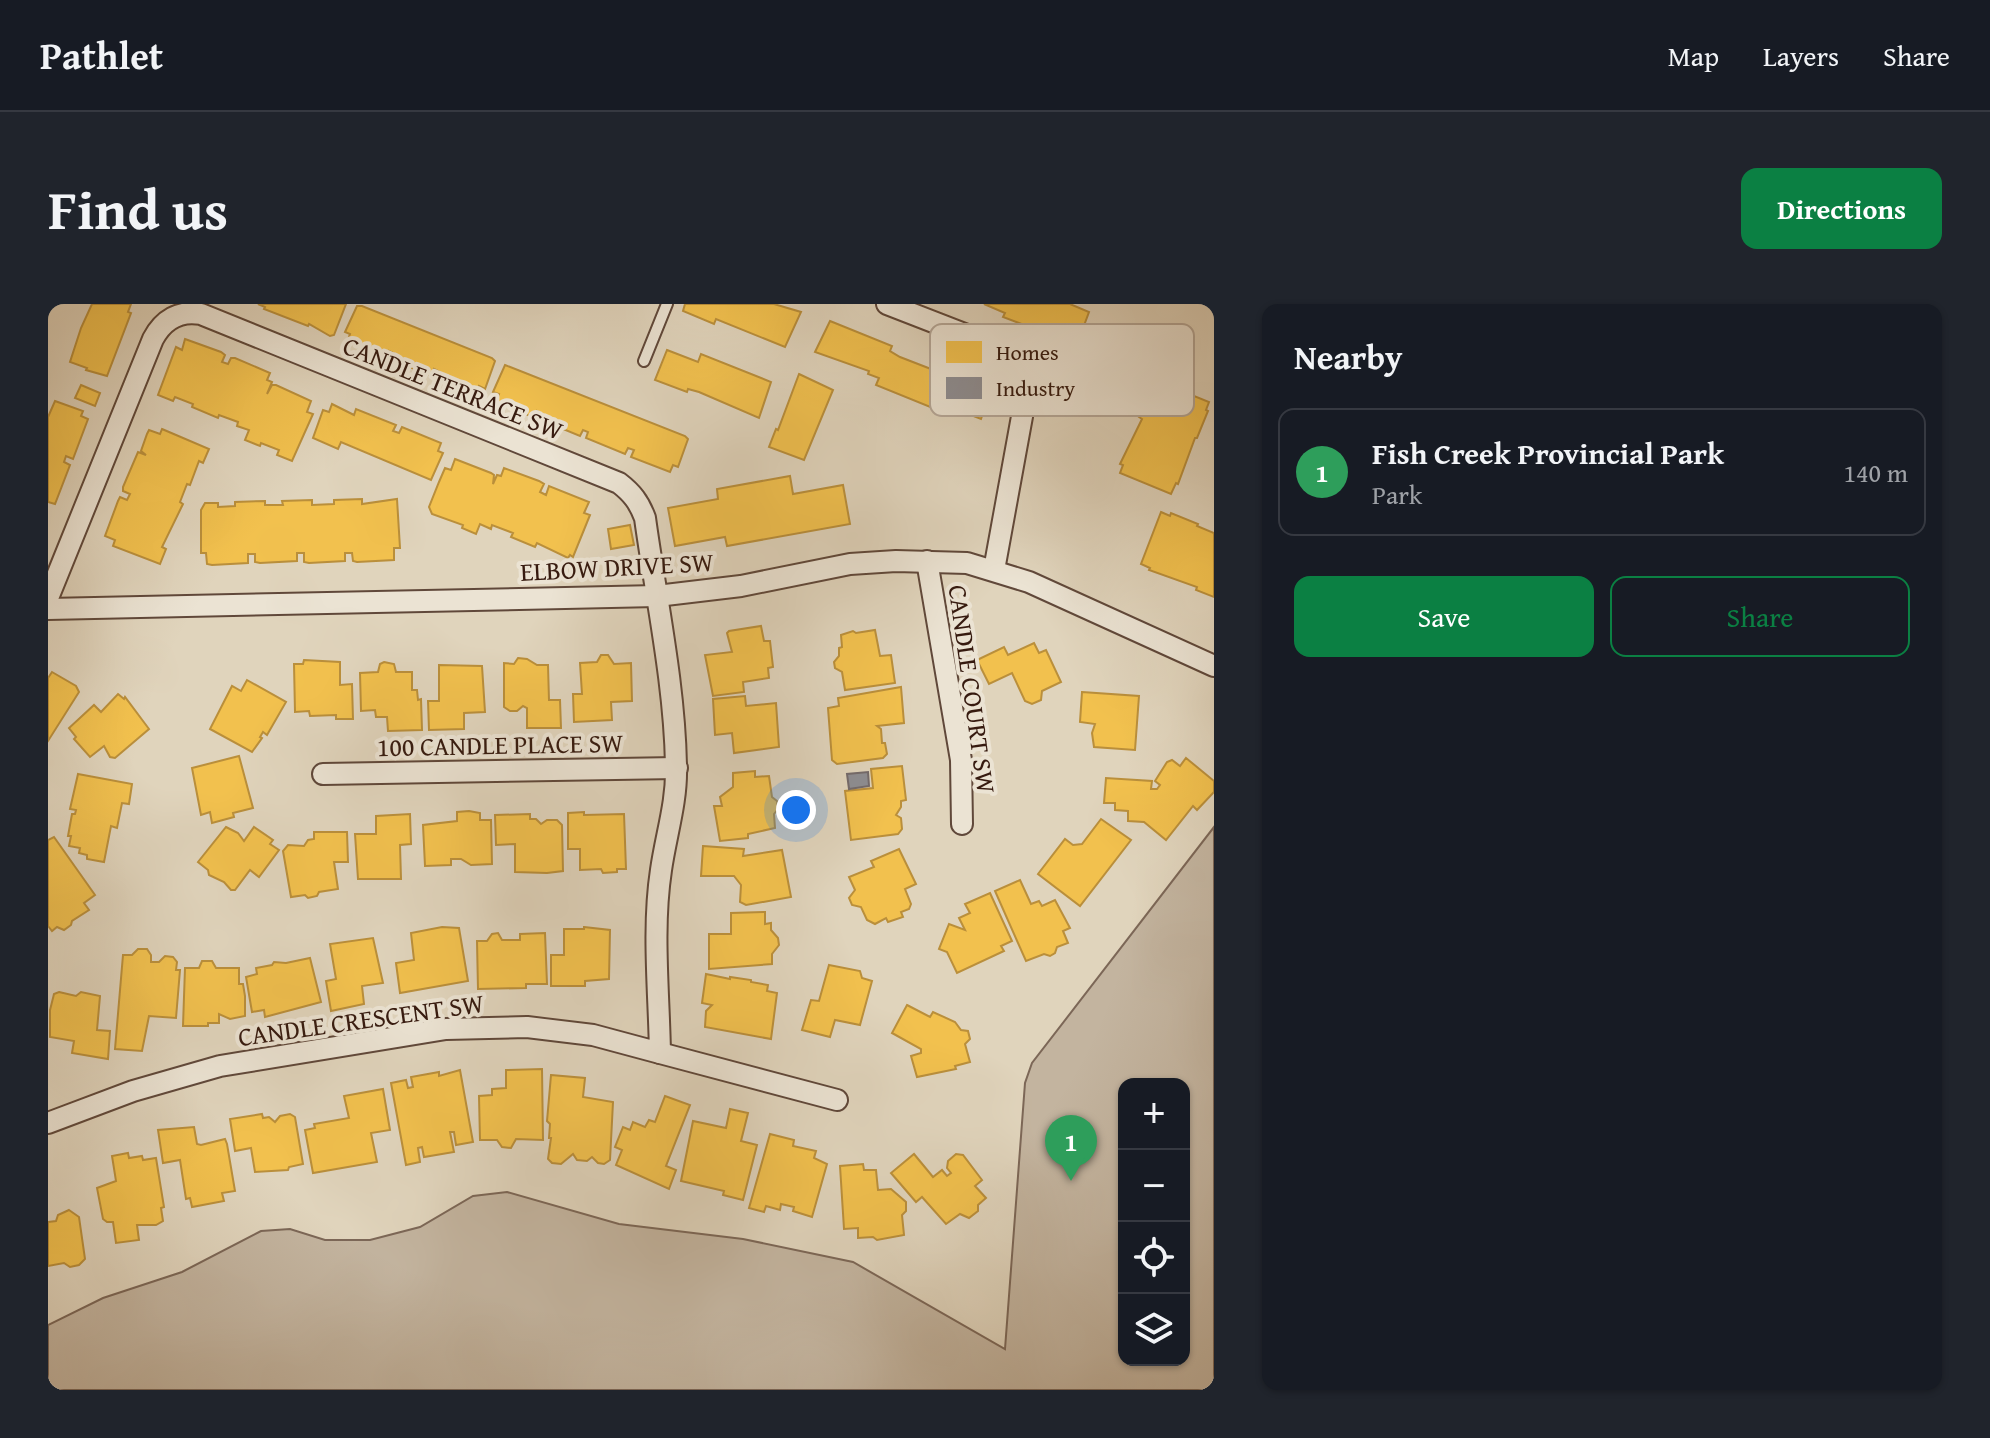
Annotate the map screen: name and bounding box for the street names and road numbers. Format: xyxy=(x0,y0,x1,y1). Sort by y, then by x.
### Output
street label: CANDLE TERRACE SW xyxy=(337,326,569,450)
street label: ELBOW DRIVE SW xyxy=(519,542,715,591)
street label: CANDLE COURT SW xyxy=(939,582,1006,796)
street label: 100 CANDLE PLACE SW xyxy=(376,723,624,766)
street label: CANDLE CRESCENT SW xyxy=(236,983,486,1056)

